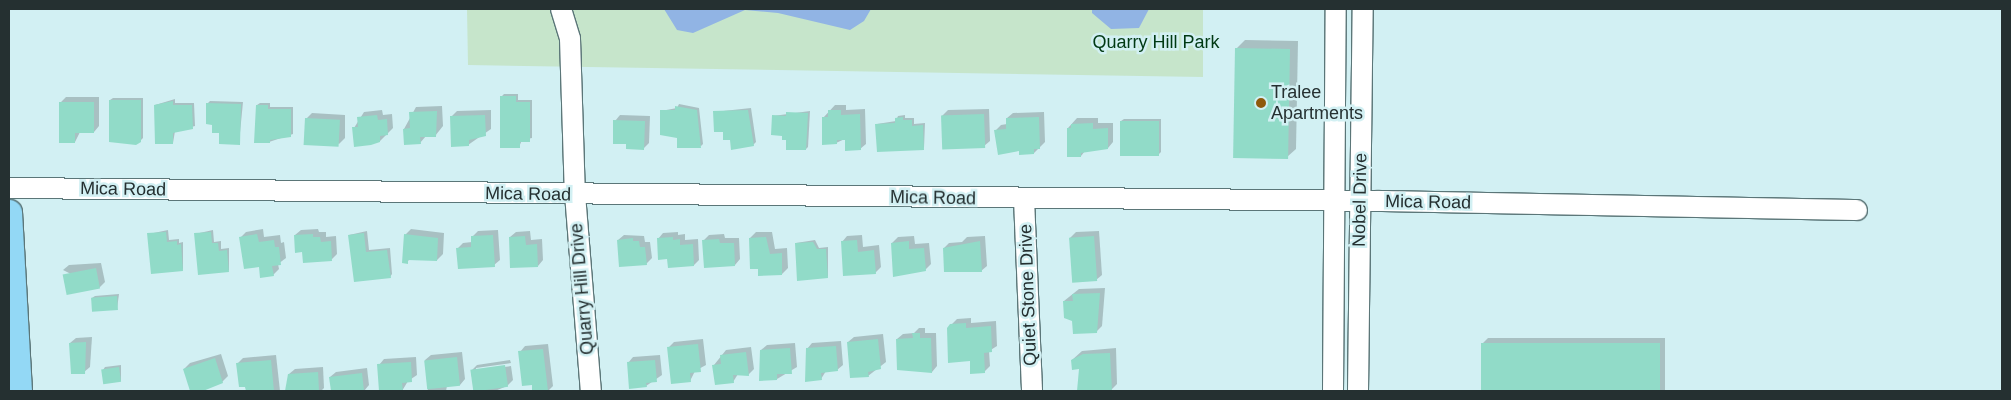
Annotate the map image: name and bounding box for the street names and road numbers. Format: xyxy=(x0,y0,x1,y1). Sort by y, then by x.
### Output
street label: Nobel Drive xyxy=(1348,153,1372,247)
street label: Mica Road xyxy=(80,177,166,201)
street label: Mica Road xyxy=(485,182,571,206)
street label: Mica Road xyxy=(890,186,976,210)
street label: Mica Road xyxy=(1385,190,1471,214)
street label: Quarry Hill Drive xyxy=(565,222,599,356)
street label: Quiet Stone Drive xyxy=(1015,224,1041,366)

